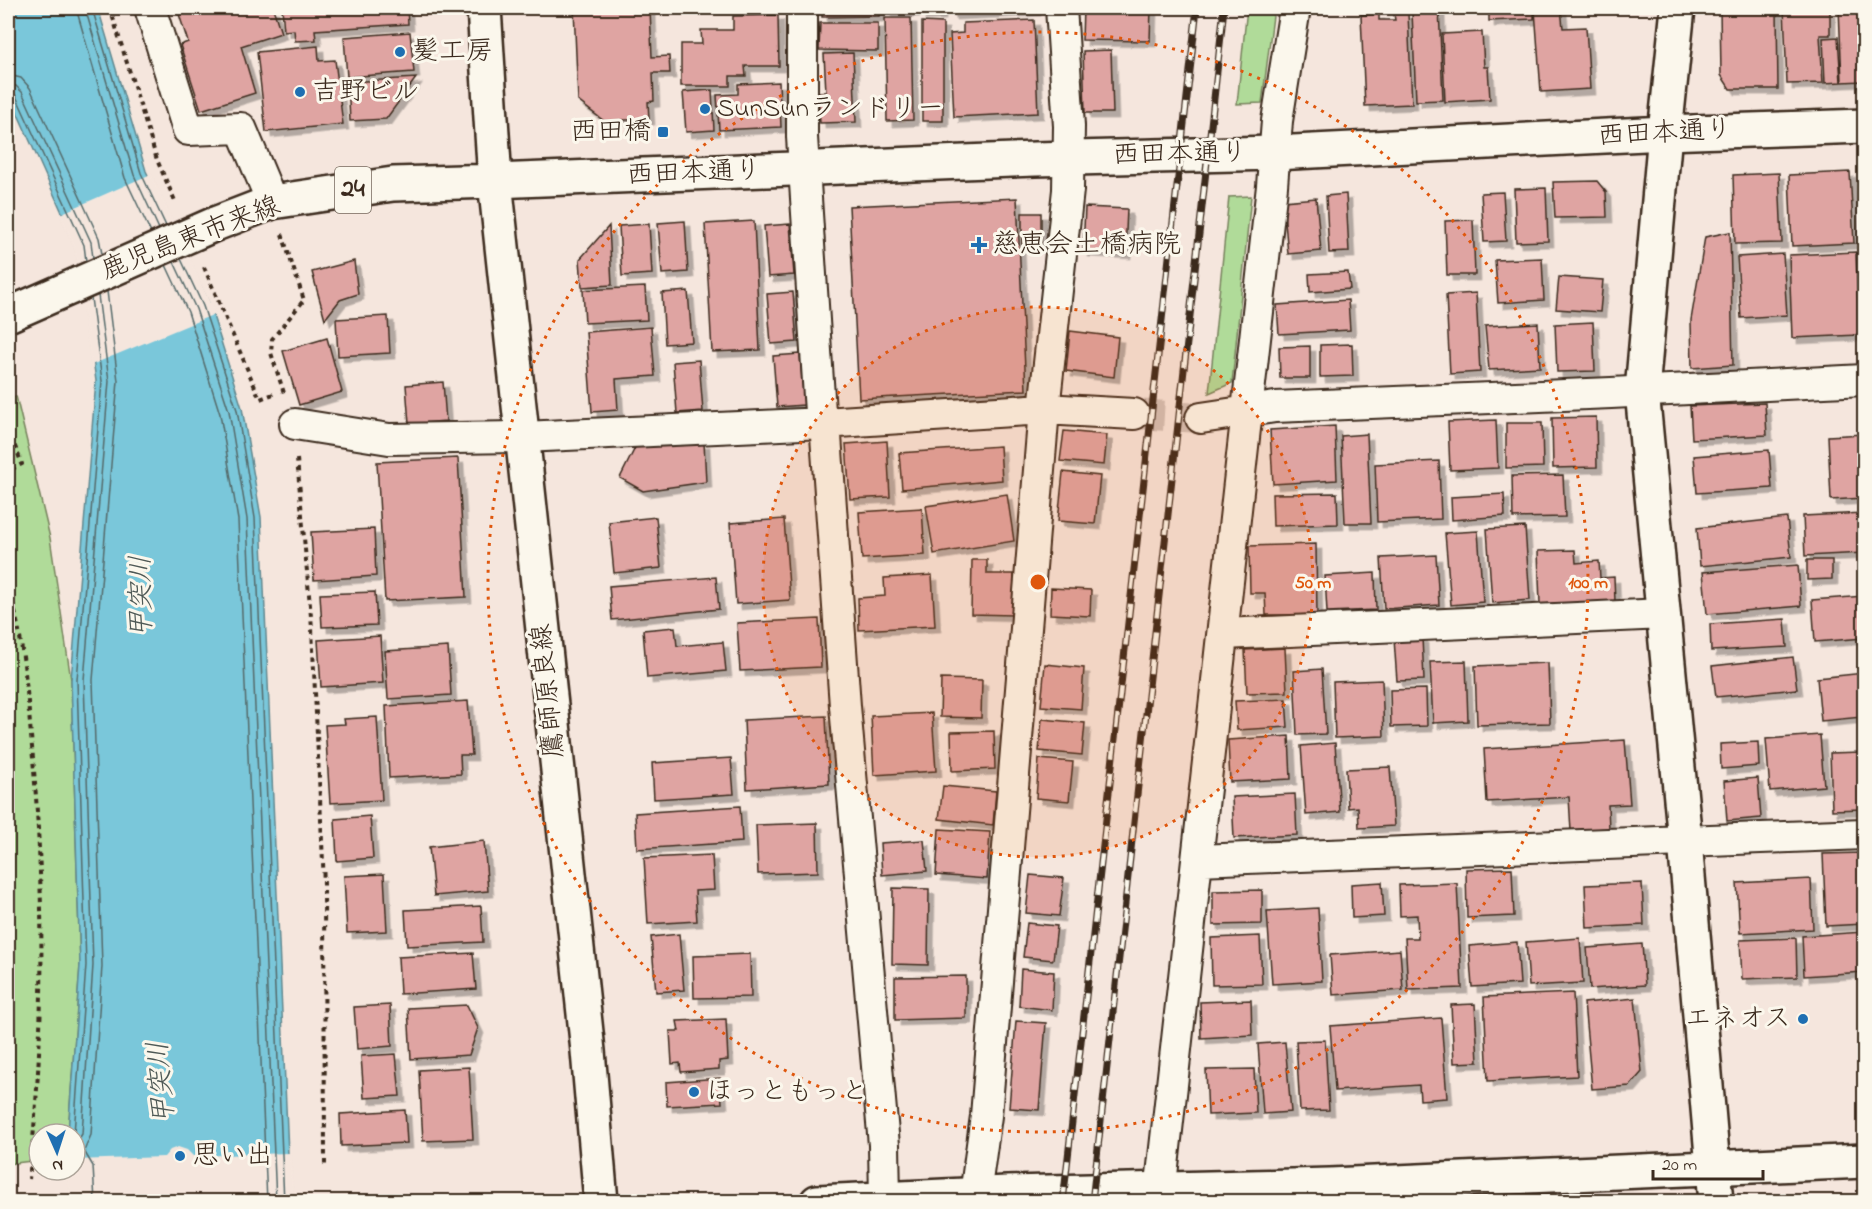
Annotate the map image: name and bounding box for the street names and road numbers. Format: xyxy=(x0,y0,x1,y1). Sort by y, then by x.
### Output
street label: 西田本通り xyxy=(1597,111,1733,157)
street label: 西田本通り xyxy=(1112,134,1248,176)
street label: 西田本通り xyxy=(626,152,762,196)
road number: 24 xyxy=(335,167,371,213)
street label: 鹿児島東市来線 xyxy=(96,187,286,291)
street label: 鷹師原良線 xyxy=(523,622,575,760)

